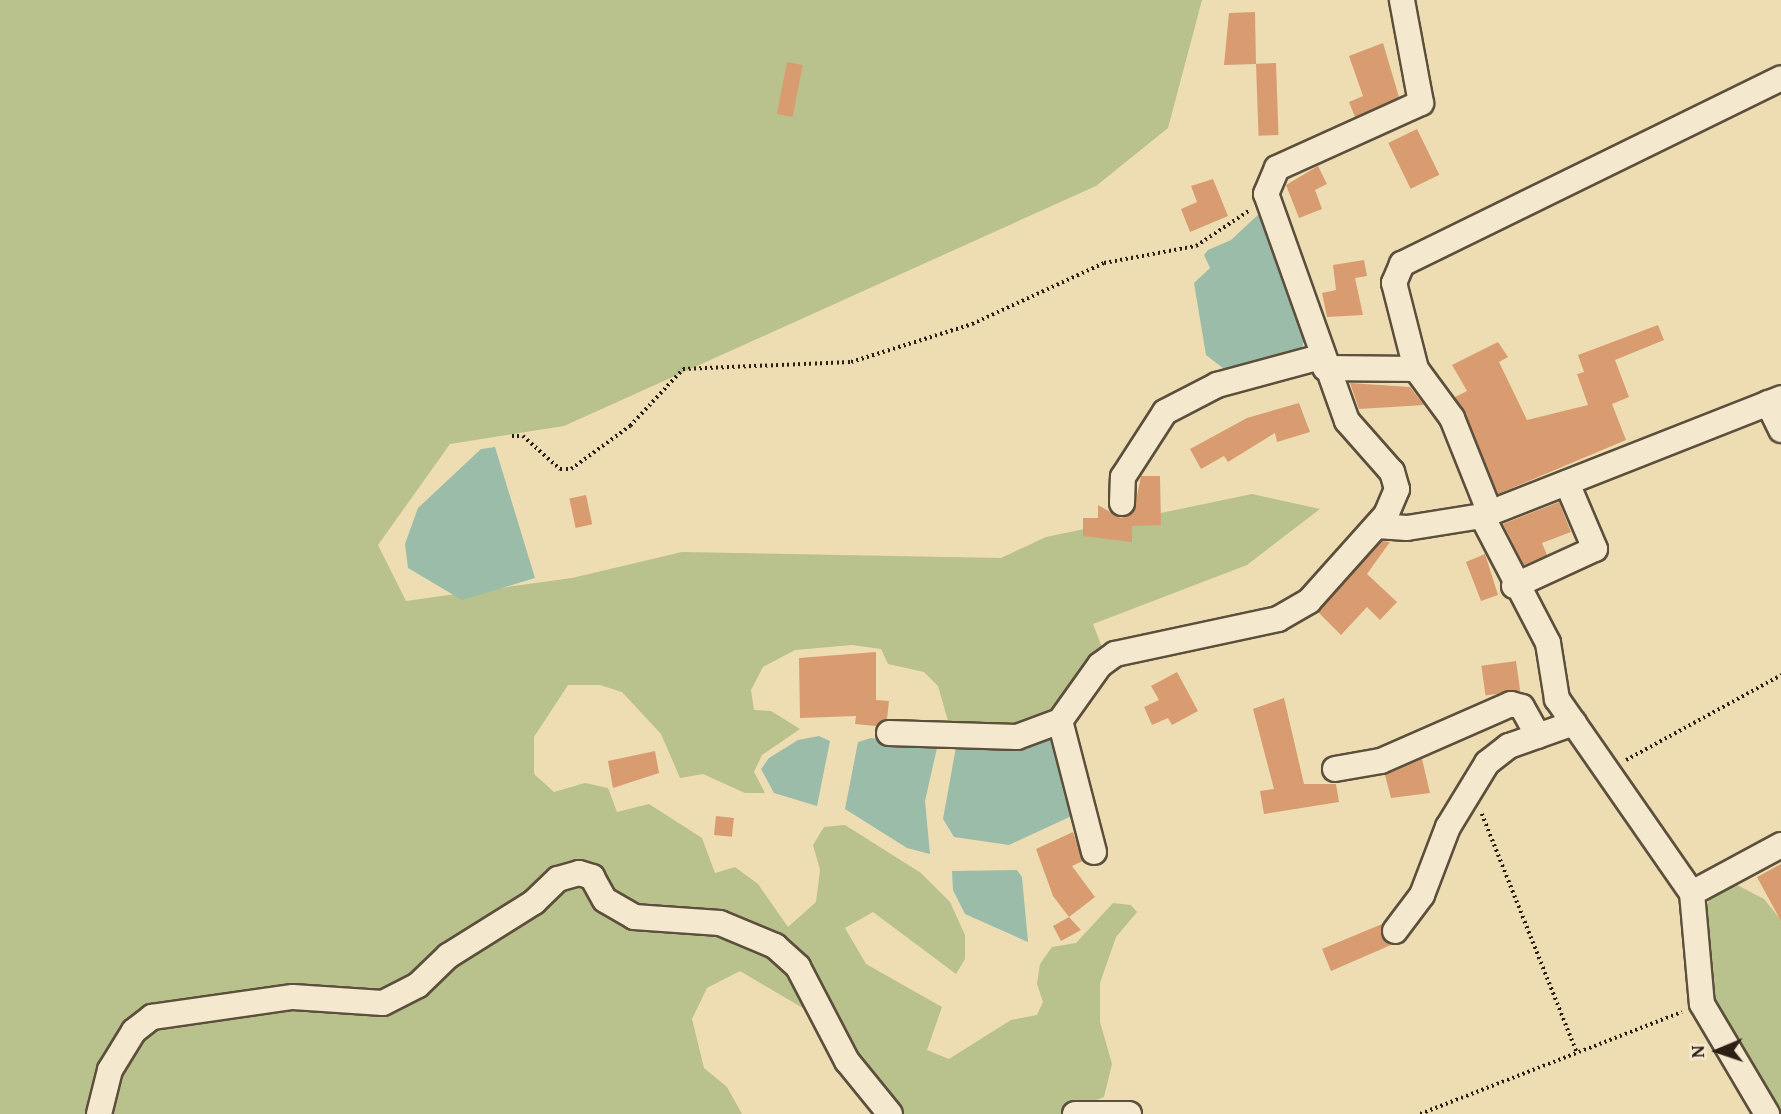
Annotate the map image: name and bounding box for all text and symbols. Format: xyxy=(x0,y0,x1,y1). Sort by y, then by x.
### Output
north arrow xyxy=(1683,1016,1753,1086)
text: N xyxy=(1683,1045,1711,1059)

